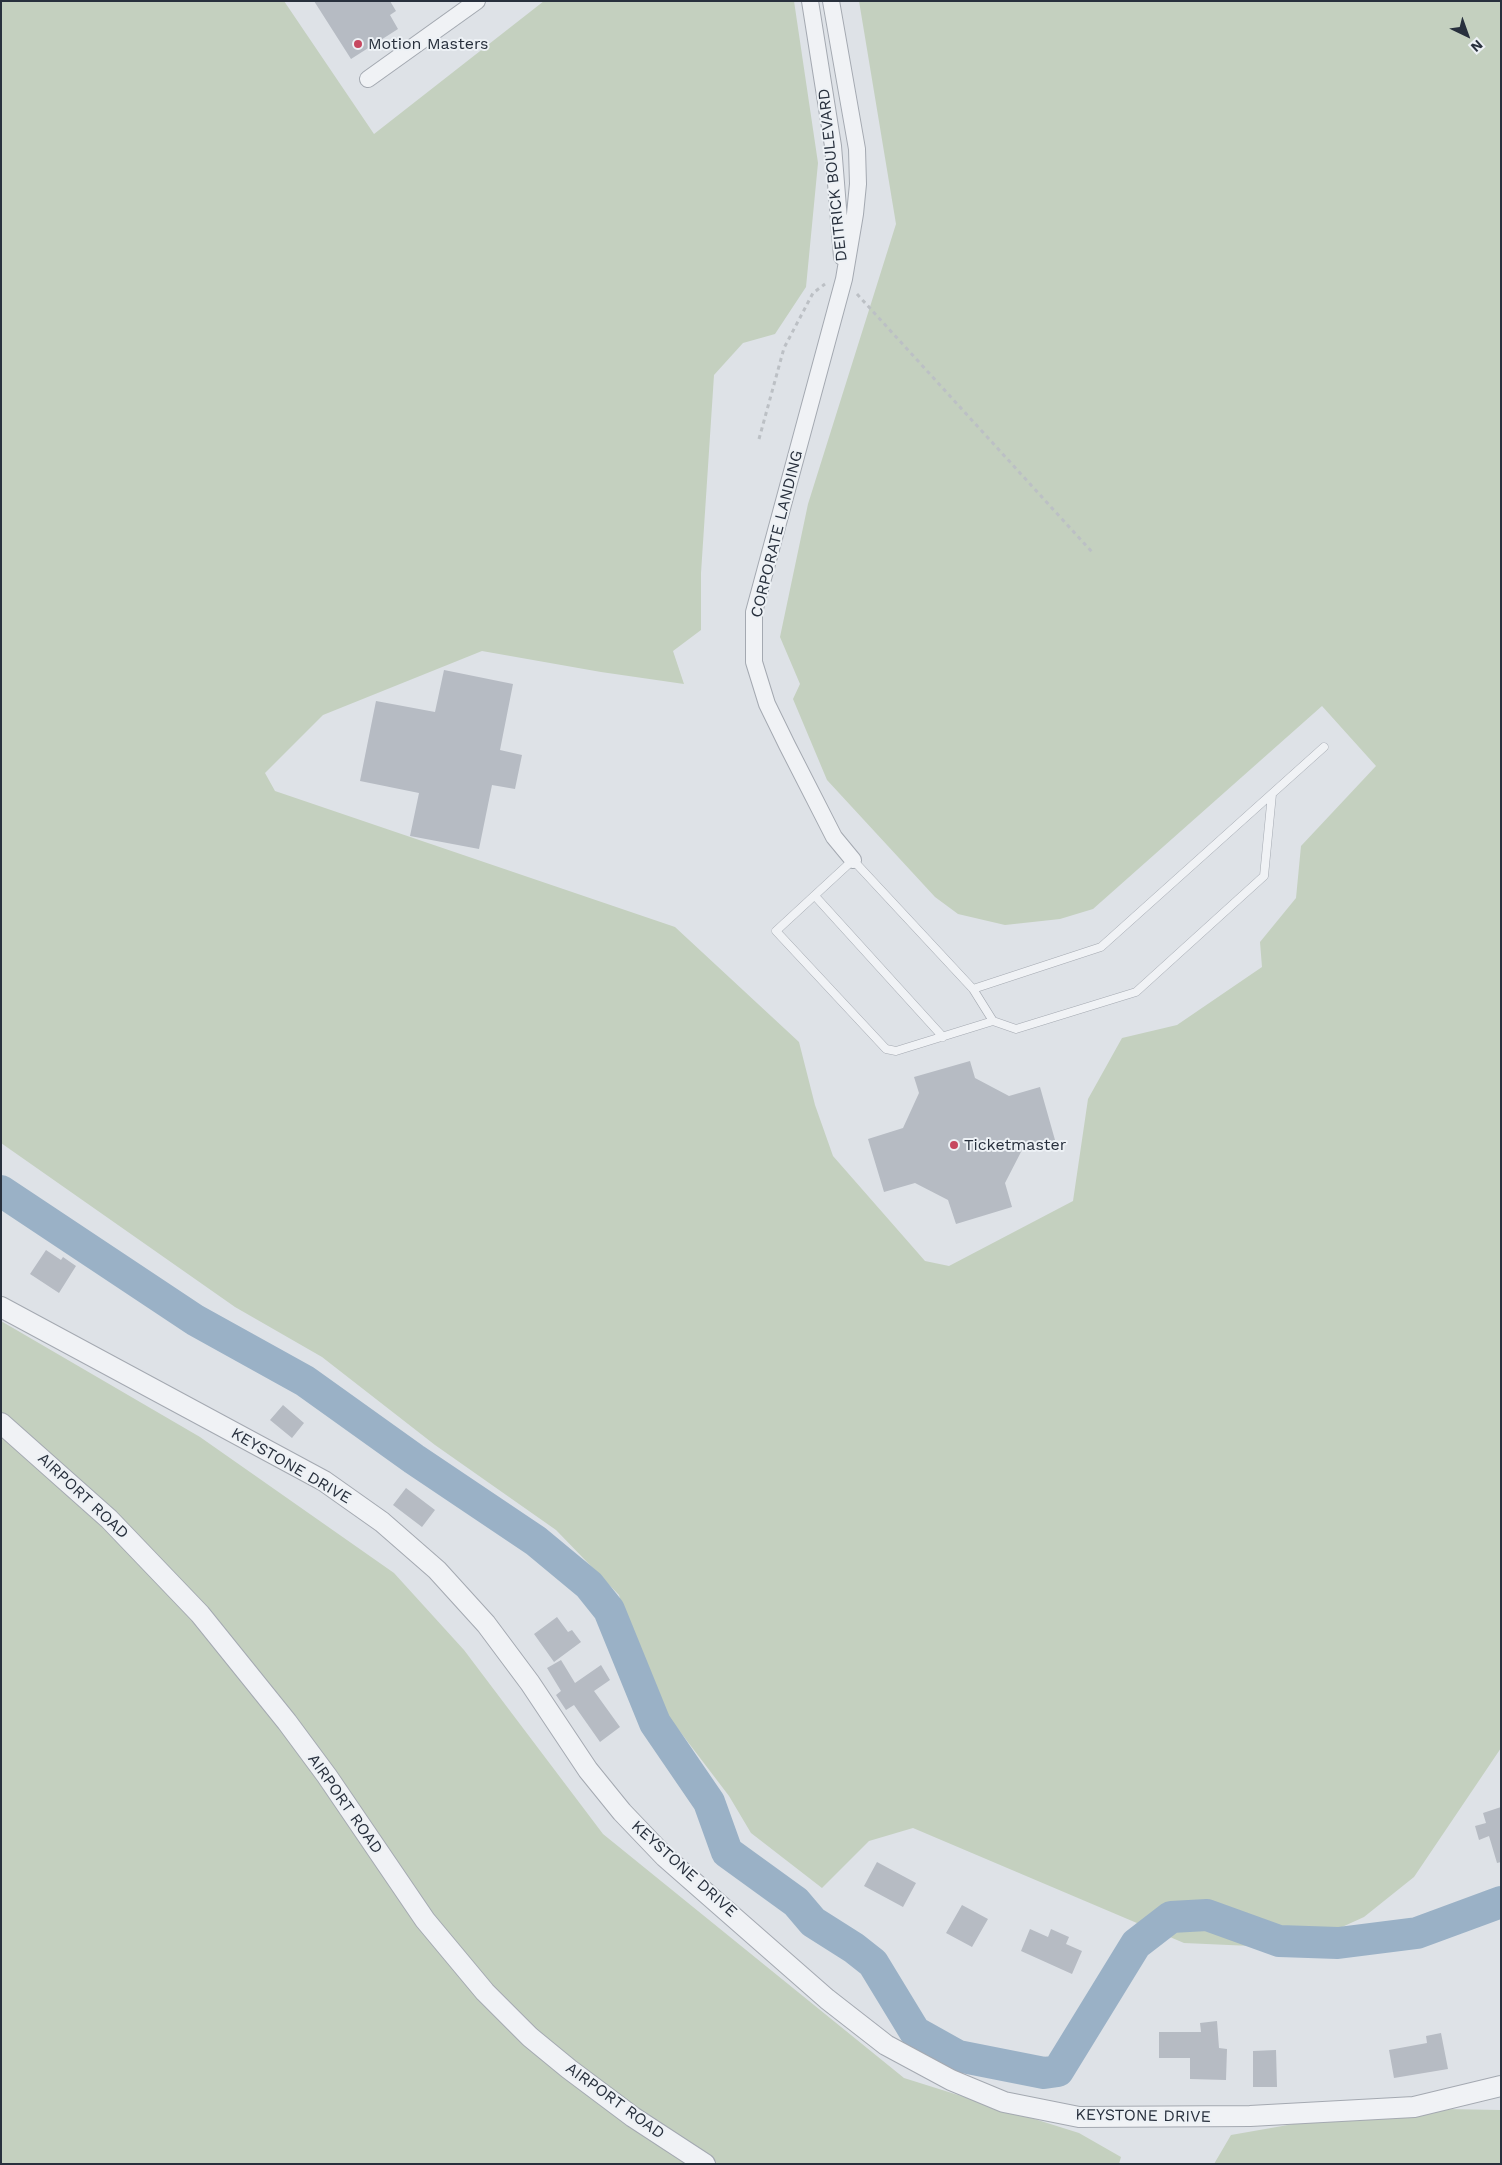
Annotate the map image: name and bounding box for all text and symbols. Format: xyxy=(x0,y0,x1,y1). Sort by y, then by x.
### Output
north arrow xyxy=(1442,10,1492,60)
place label: Motion Masters xyxy=(368,34,489,54)
text: N xyxy=(1468,37,1486,56)
marker: Motion Masters xyxy=(352,38,364,50)
street label: DEITRICK BOULEVARD xyxy=(814,87,852,263)
street label: CORPORATE LANDING xyxy=(747,448,807,620)
place label: Ticketmaster xyxy=(964,1135,1066,1155)
marker: Ticketmaster xyxy=(948,1139,960,1151)
street label: KEYSTONE DRIVE xyxy=(228,1424,354,1508)
street label: AIRPORT ROAD xyxy=(34,1449,132,1543)
street label: AIRPORT ROAD xyxy=(303,1750,387,1858)
street label: KEYSTONE DRIVE xyxy=(627,1817,741,1921)
street label: AIRPORT ROAD xyxy=(562,2059,668,2143)
street label: KEYSTONE DRIVE xyxy=(1075,2105,1211,2127)

